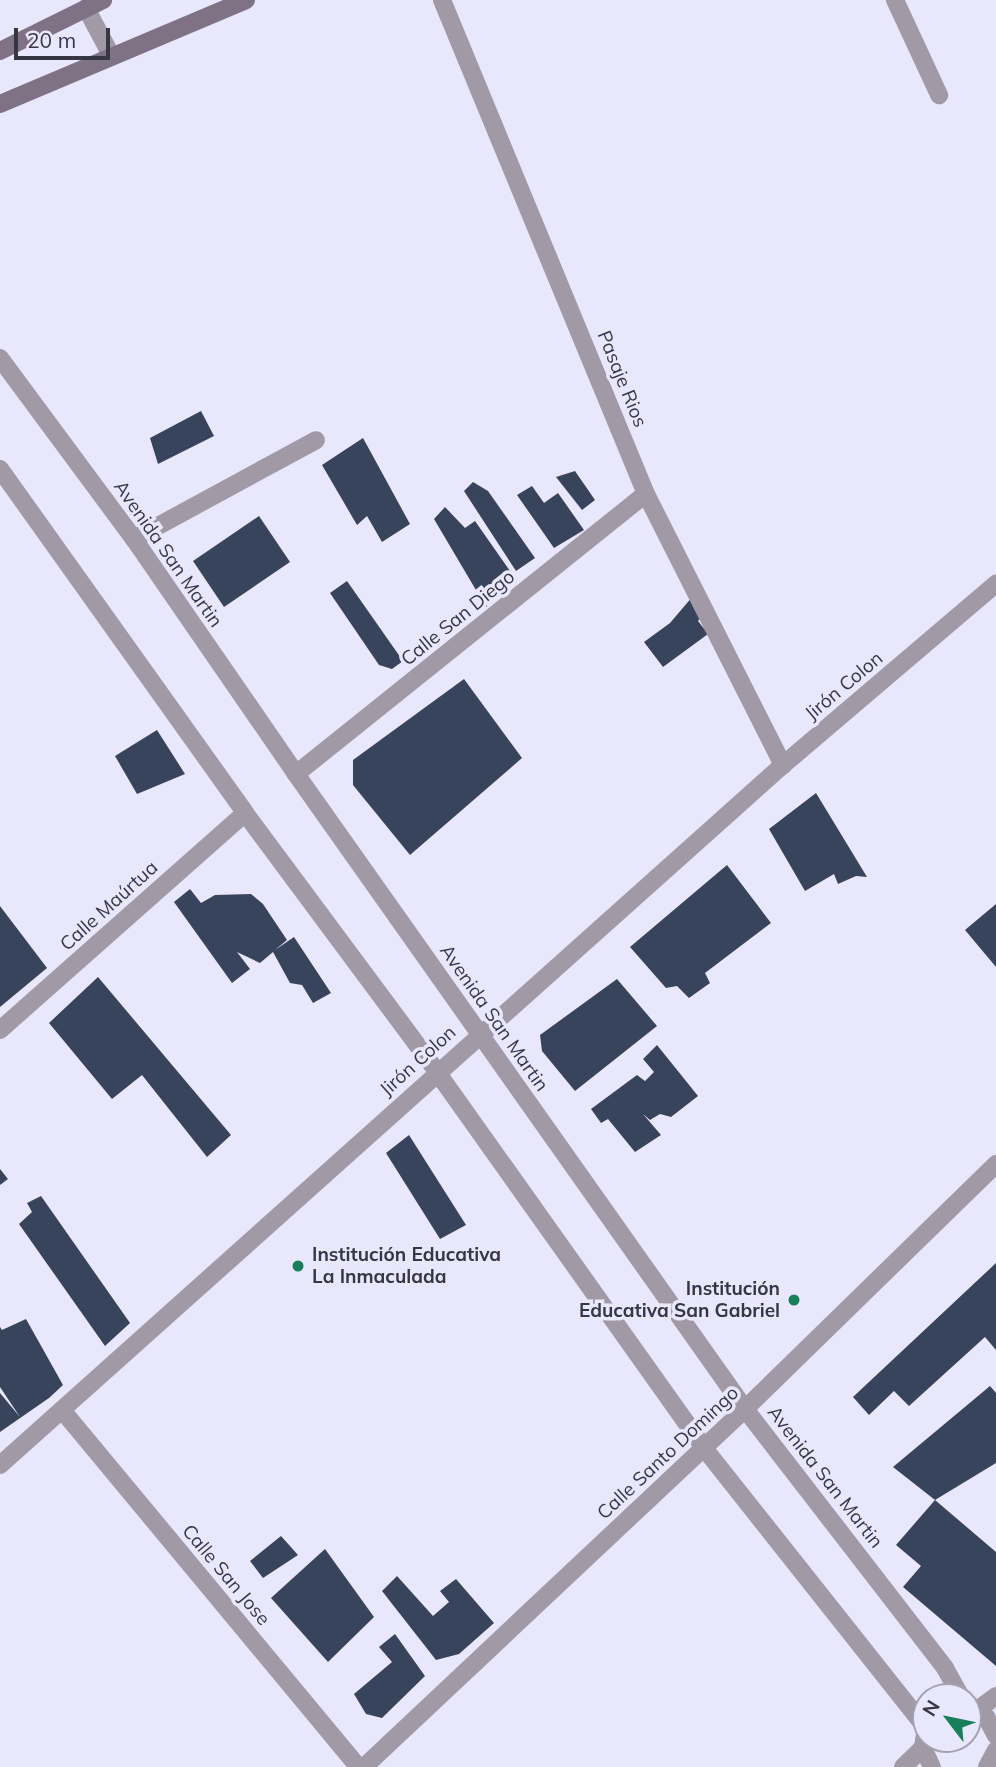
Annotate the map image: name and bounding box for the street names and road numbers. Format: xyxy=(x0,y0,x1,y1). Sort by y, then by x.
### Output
street label: Pasaje Rios xyxy=(592,327,652,431)
street label: Avenida San Martin xyxy=(109,476,227,632)
street label: Calle San Diego xyxy=(397,565,519,671)
street label: Jirón Colon xyxy=(801,647,887,725)
street label: Calle Maúrtua xyxy=(55,856,163,956)
street label: Avenida San Martin xyxy=(435,940,553,1096)
street label: Jirón Colon xyxy=(375,1021,461,1101)
street label: Calle Santo Domingo xyxy=(593,1382,743,1524)
street label: Avenida San Martin xyxy=(762,1401,888,1553)
street label: Calle San Jose xyxy=(177,1520,275,1630)

